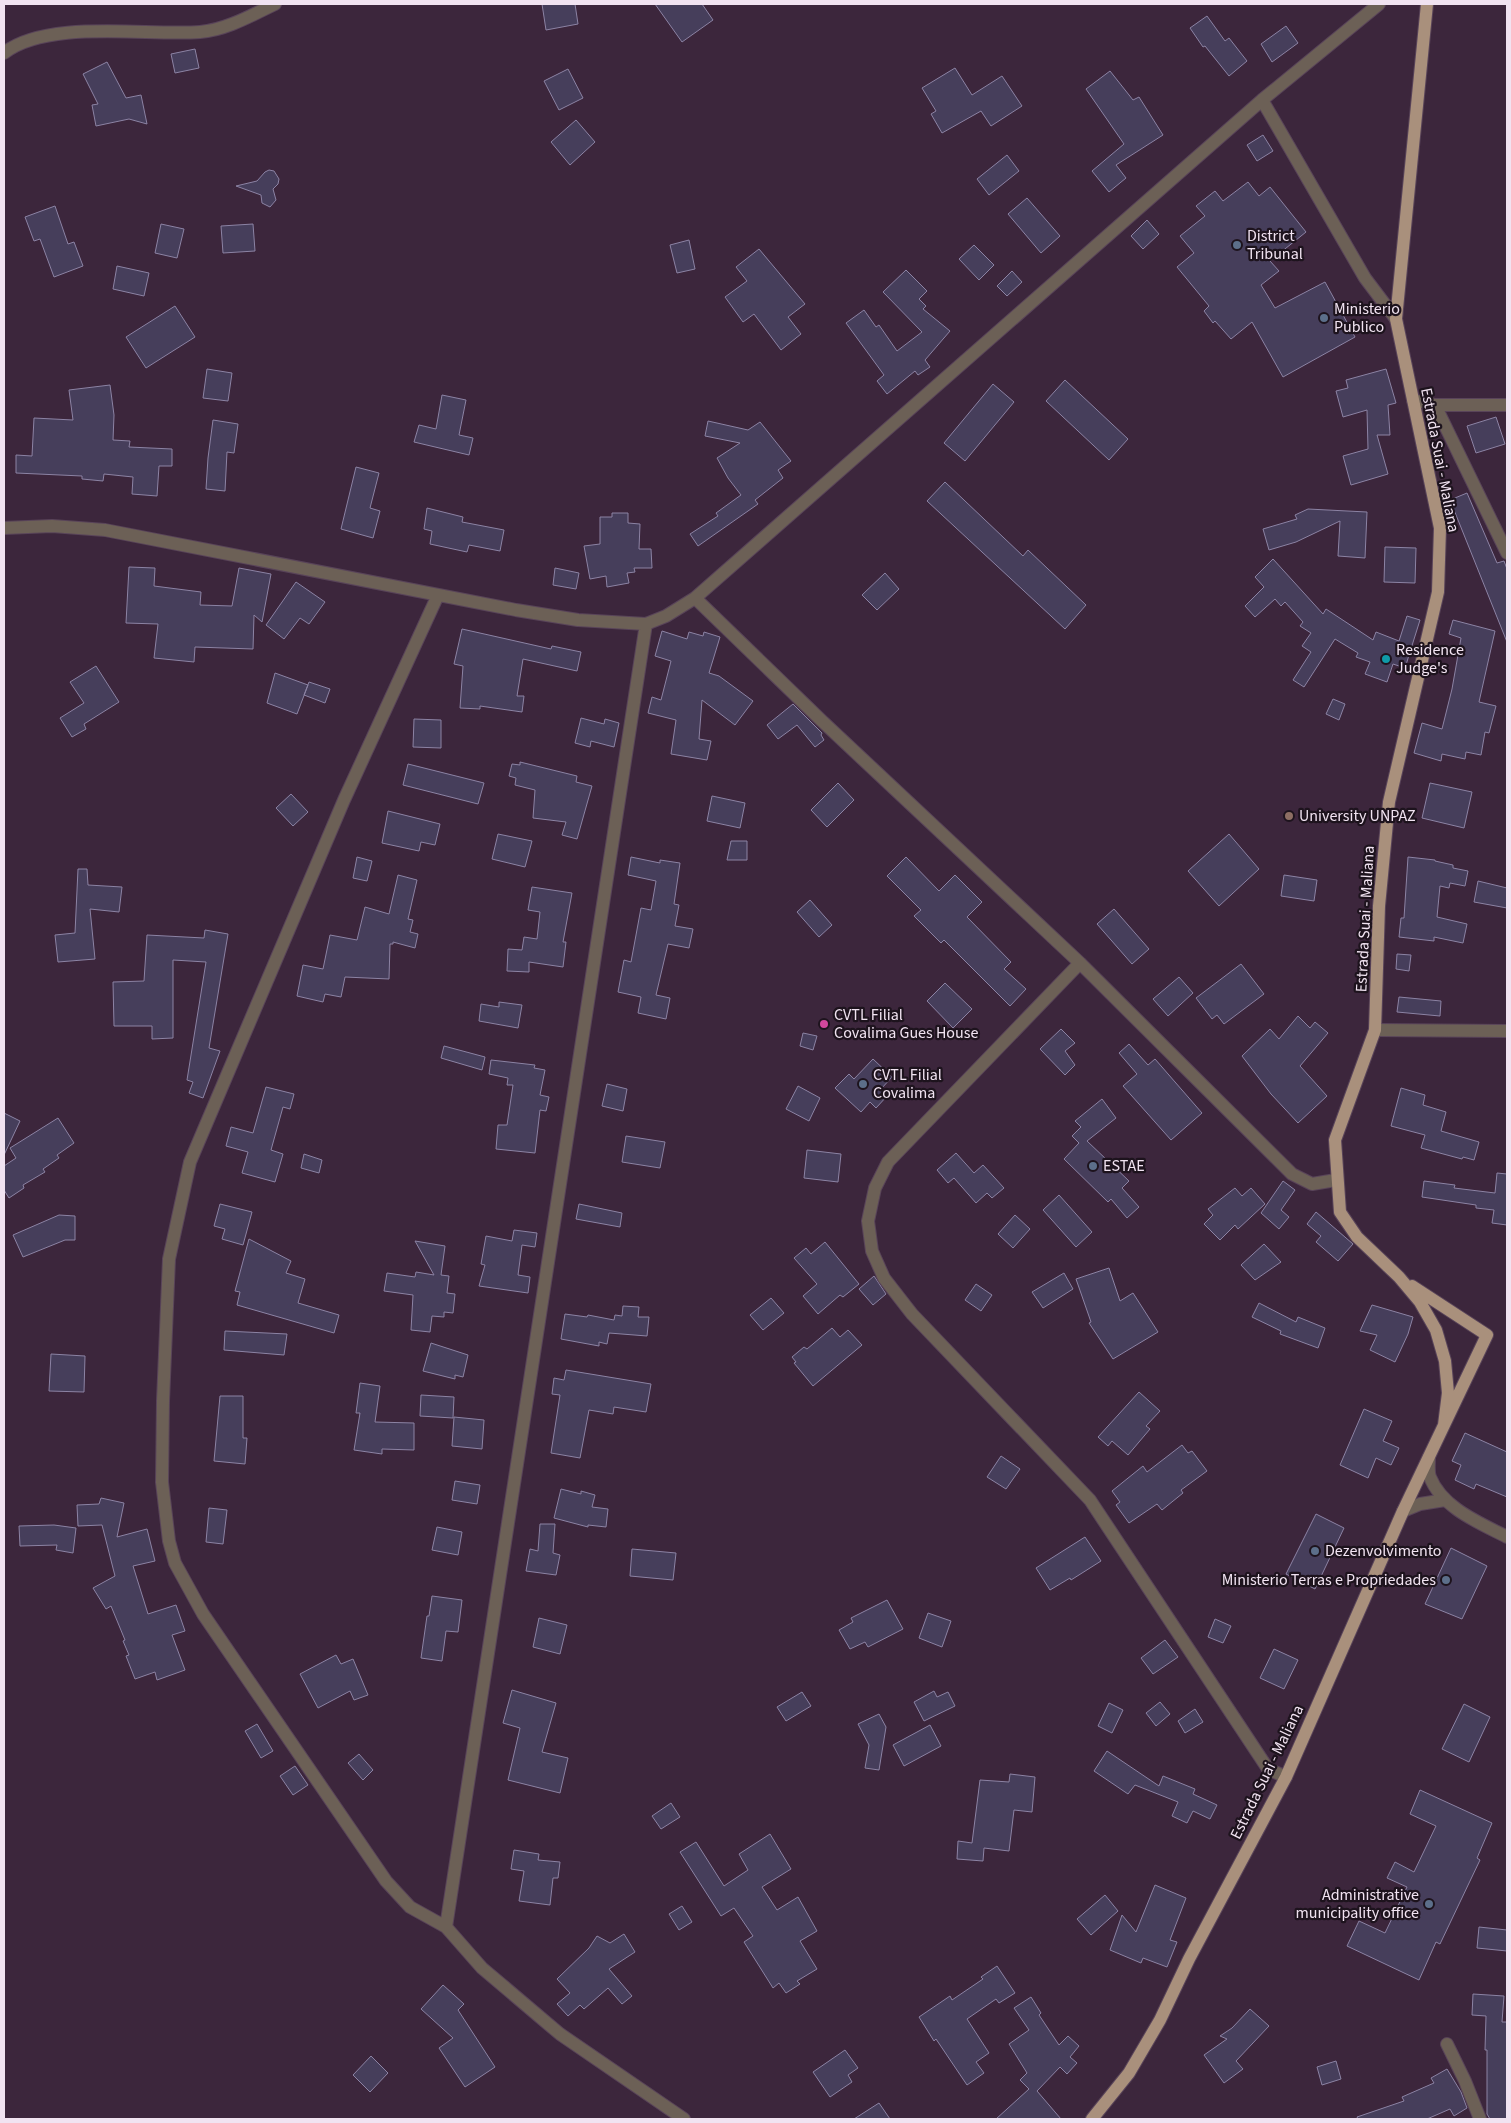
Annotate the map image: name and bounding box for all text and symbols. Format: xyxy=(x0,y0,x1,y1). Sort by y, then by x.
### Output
place label: District Tribunal xyxy=(1247,225,1303,265)
marker: District Tribunal xyxy=(1231,239,1243,251)
place label: Ministerio Publico xyxy=(1334,298,1400,338)
marker: Ministerio Publico xyxy=(1318,312,1330,324)
street label: Estrada Suai - Maliana xyxy=(1415,386,1465,534)
place label: Residence Judge's xyxy=(1396,639,1464,679)
marker: Residence Judge's xyxy=(1380,653,1392,665)
place label: University UNPAZ xyxy=(1299,805,1416,827)
marker: University UNPAZ xyxy=(1283,810,1295,822)
street label: Estrada Suai - Maliana xyxy=(1350,845,1380,993)
place label: CVTL Filial Covalima Gues House xyxy=(834,1004,978,1044)
marker: CVTL Filial Covalima Gues House xyxy=(818,1018,830,1030)
place label: CVTL Filial Covalima xyxy=(873,1064,942,1104)
marker: CVTL Filial Covalima xyxy=(857,1078,869,1090)
place label: ESTAE xyxy=(1103,1155,1145,1177)
marker: ESTAE xyxy=(1087,1160,1099,1172)
place label: Dezenvolvimento xyxy=(1325,1540,1442,1562)
marker: Dezenvolvimento xyxy=(1309,1545,1321,1557)
place label: Ministerio Terras e Propriedades xyxy=(1222,1569,1436,1591)
marker: Ministerio Terras e Propriedades xyxy=(1440,1574,1452,1586)
street label: Estrada Suai - Maliana xyxy=(1225,1701,1309,1843)
place label: Administrative municipality office xyxy=(1296,1884,1419,1924)
marker: Administrative municipality office xyxy=(1423,1898,1435,1910)

